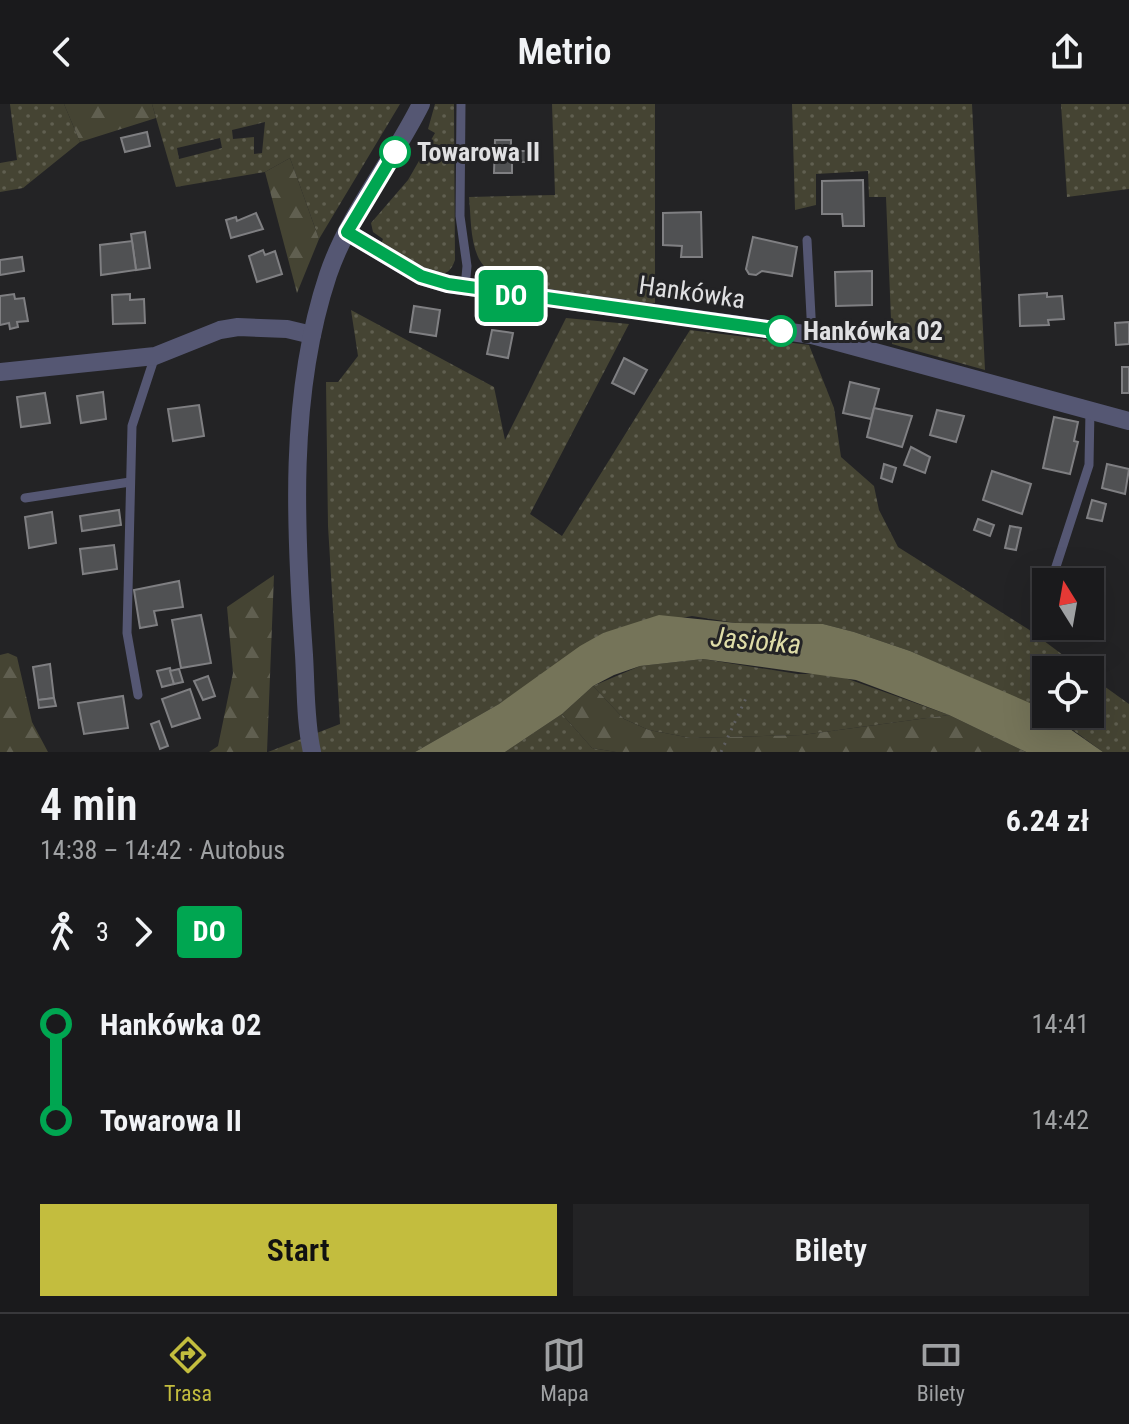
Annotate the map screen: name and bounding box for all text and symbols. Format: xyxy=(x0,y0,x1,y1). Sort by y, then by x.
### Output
icon: back xyxy=(40,30,84,74)
icon: share xyxy=(1045,30,1089,74)
text: Metrio xyxy=(518,31,611,73)
marker: Towarowa II xyxy=(380,137,410,167)
place label: Towarowa II xyxy=(417,137,540,167)
line badge: DO xyxy=(475,270,547,322)
street label: Hankówka xyxy=(637,270,747,314)
text: DO xyxy=(495,279,527,312)
marker: Hankówka 02 xyxy=(766,316,796,346)
place label: Hankówka 02 xyxy=(803,316,943,346)
north arrow xyxy=(1032,568,1104,640)
map controls xyxy=(1032,568,1104,728)
water label: Jasiołka xyxy=(709,620,802,661)
button: locate xyxy=(1032,656,1104,728)
text: 4 min xyxy=(40,779,137,831)
text: 6.24 zł xyxy=(1006,803,1089,838)
text: 14:38 – 14:42 · Autobus xyxy=(40,835,285,865)
icon: walk xyxy=(40,910,84,954)
icon: forward xyxy=(121,910,165,954)
text: DO xyxy=(193,915,226,948)
text: 3 xyxy=(96,917,109,947)
text: Hankówka 02 xyxy=(100,1007,261,1042)
text: 14:41 xyxy=(1032,1009,1089,1039)
text: Towarowa II xyxy=(100,1103,242,1138)
text: 14:42 xyxy=(1032,1105,1089,1135)
button: Start xyxy=(40,1204,557,1296)
button: Bilety xyxy=(573,1204,1089,1296)
tab: Trasa xyxy=(164,1333,212,1406)
tab: Mapa xyxy=(540,1333,589,1406)
tab: Bilety xyxy=(917,1333,965,1406)

